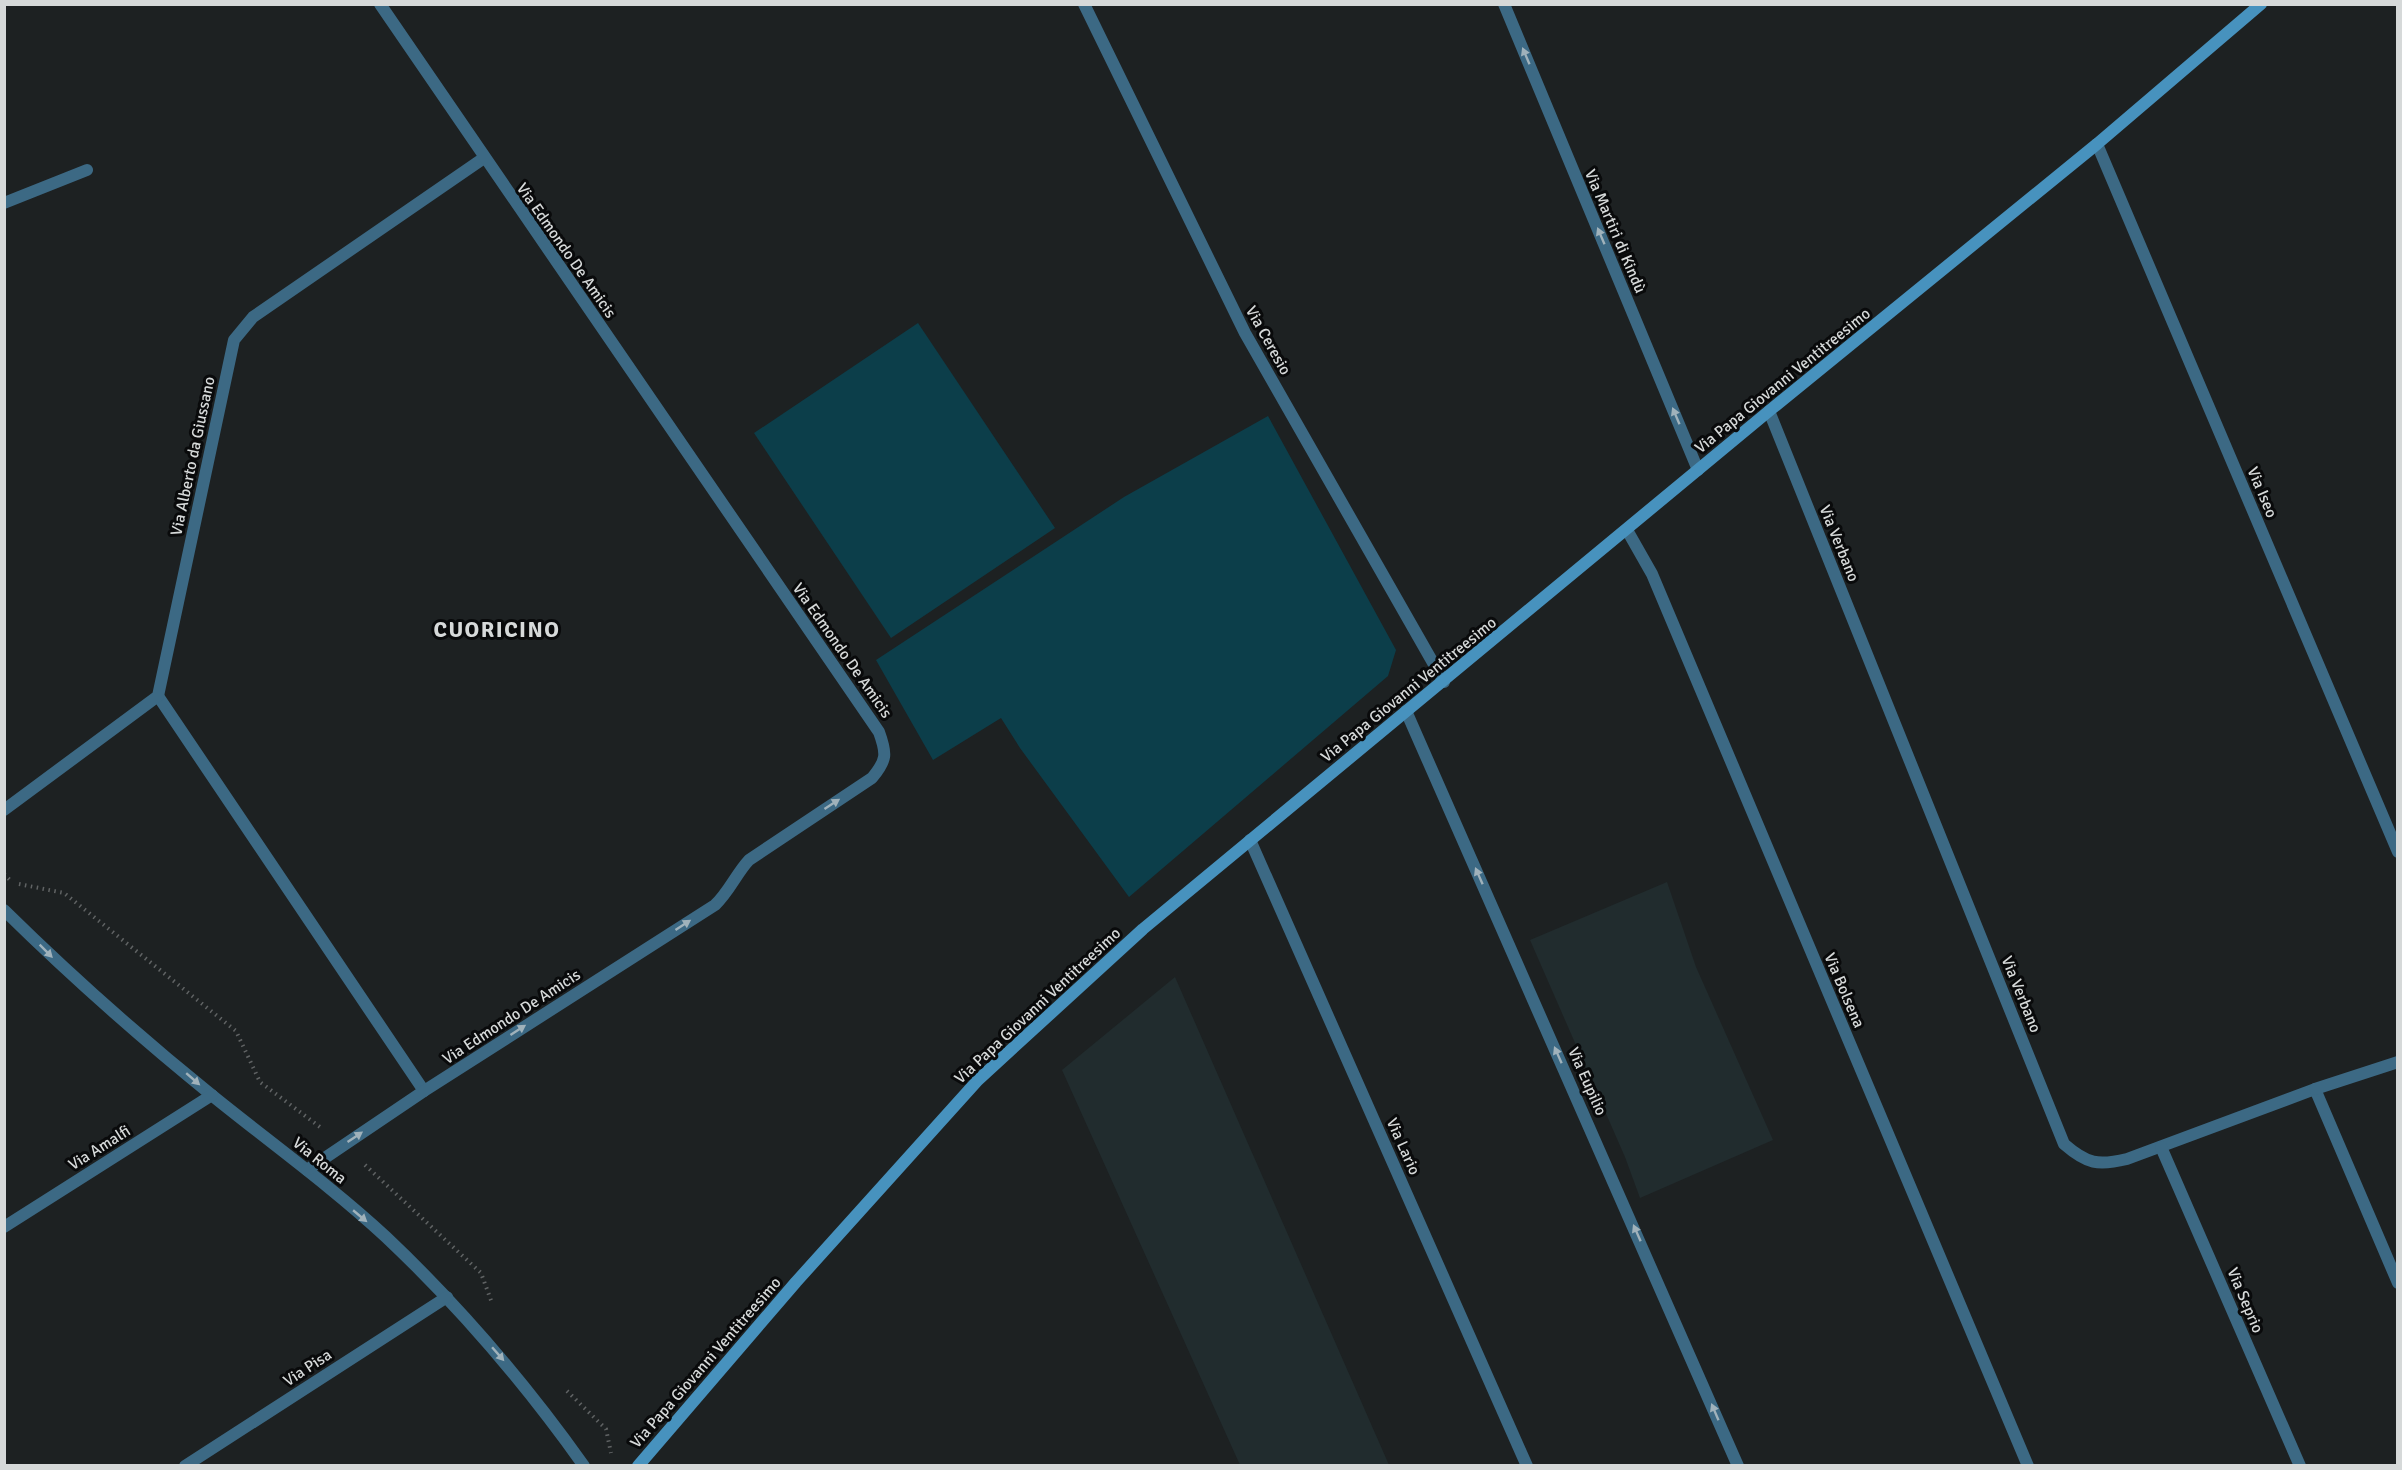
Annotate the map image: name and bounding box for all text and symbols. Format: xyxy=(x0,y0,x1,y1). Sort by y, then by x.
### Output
one-way arrow xyxy=(1521,47,1531,65)
street label: Via Martiri di Kindù xyxy=(1580,166,1650,296)
street label: Via Edmondo De Amicis xyxy=(512,179,620,322)
one-way arrow xyxy=(1596,227,1606,245)
street label: Via Ceresio xyxy=(1241,302,1295,379)
street label: Via Papa Giovanni Ventitreesimo xyxy=(1691,304,1875,458)
street label: Via Alberto da Giussano xyxy=(166,375,220,538)
one-way arrow xyxy=(1671,407,1680,425)
street label: Via Iseo xyxy=(2242,464,2282,521)
street label: Via Verbano xyxy=(1815,502,1864,585)
street label: Via Edmondo De Amicis xyxy=(788,579,896,722)
street label: Via Papa Giovanni Ventitreesimo xyxy=(1317,613,1501,767)
district label: CUORICINO xyxy=(433,616,561,643)
one-way arrow xyxy=(824,799,840,810)
one-way arrow xyxy=(1474,867,1484,885)
one-way arrow xyxy=(675,920,691,931)
street label: Via Papa Giovanni Ventitreesimo xyxy=(950,923,1125,1088)
one-way arrow xyxy=(39,944,53,959)
street label: Via Bolsena xyxy=(1819,950,1869,1031)
street label: Via Verbano xyxy=(1997,953,2046,1036)
street label: Via Edmondo De Amicis xyxy=(439,965,584,1069)
one-way arrow xyxy=(510,1025,527,1036)
street label: Via Eupilio xyxy=(1563,1044,1611,1119)
one-way arrow xyxy=(1553,1045,1563,1063)
one-way arrow xyxy=(185,1072,200,1085)
street label: Via Lario xyxy=(1382,1115,1424,1178)
street label: Via Amalfi xyxy=(65,1121,134,1175)
one-way arrow xyxy=(347,1131,363,1143)
street label: Via Roma xyxy=(288,1133,350,1189)
one-way arrow xyxy=(352,1209,367,1222)
one-way arrow xyxy=(1632,1224,1641,1242)
street label: Via Seprio xyxy=(2222,1265,2268,1336)
street label: Via Papa Giovanni Ventitreesimo xyxy=(626,1273,786,1452)
street label: Via Pisa xyxy=(280,1345,336,1391)
one-way arrow xyxy=(491,1346,504,1362)
one-way arrow xyxy=(1710,1402,1720,1420)

